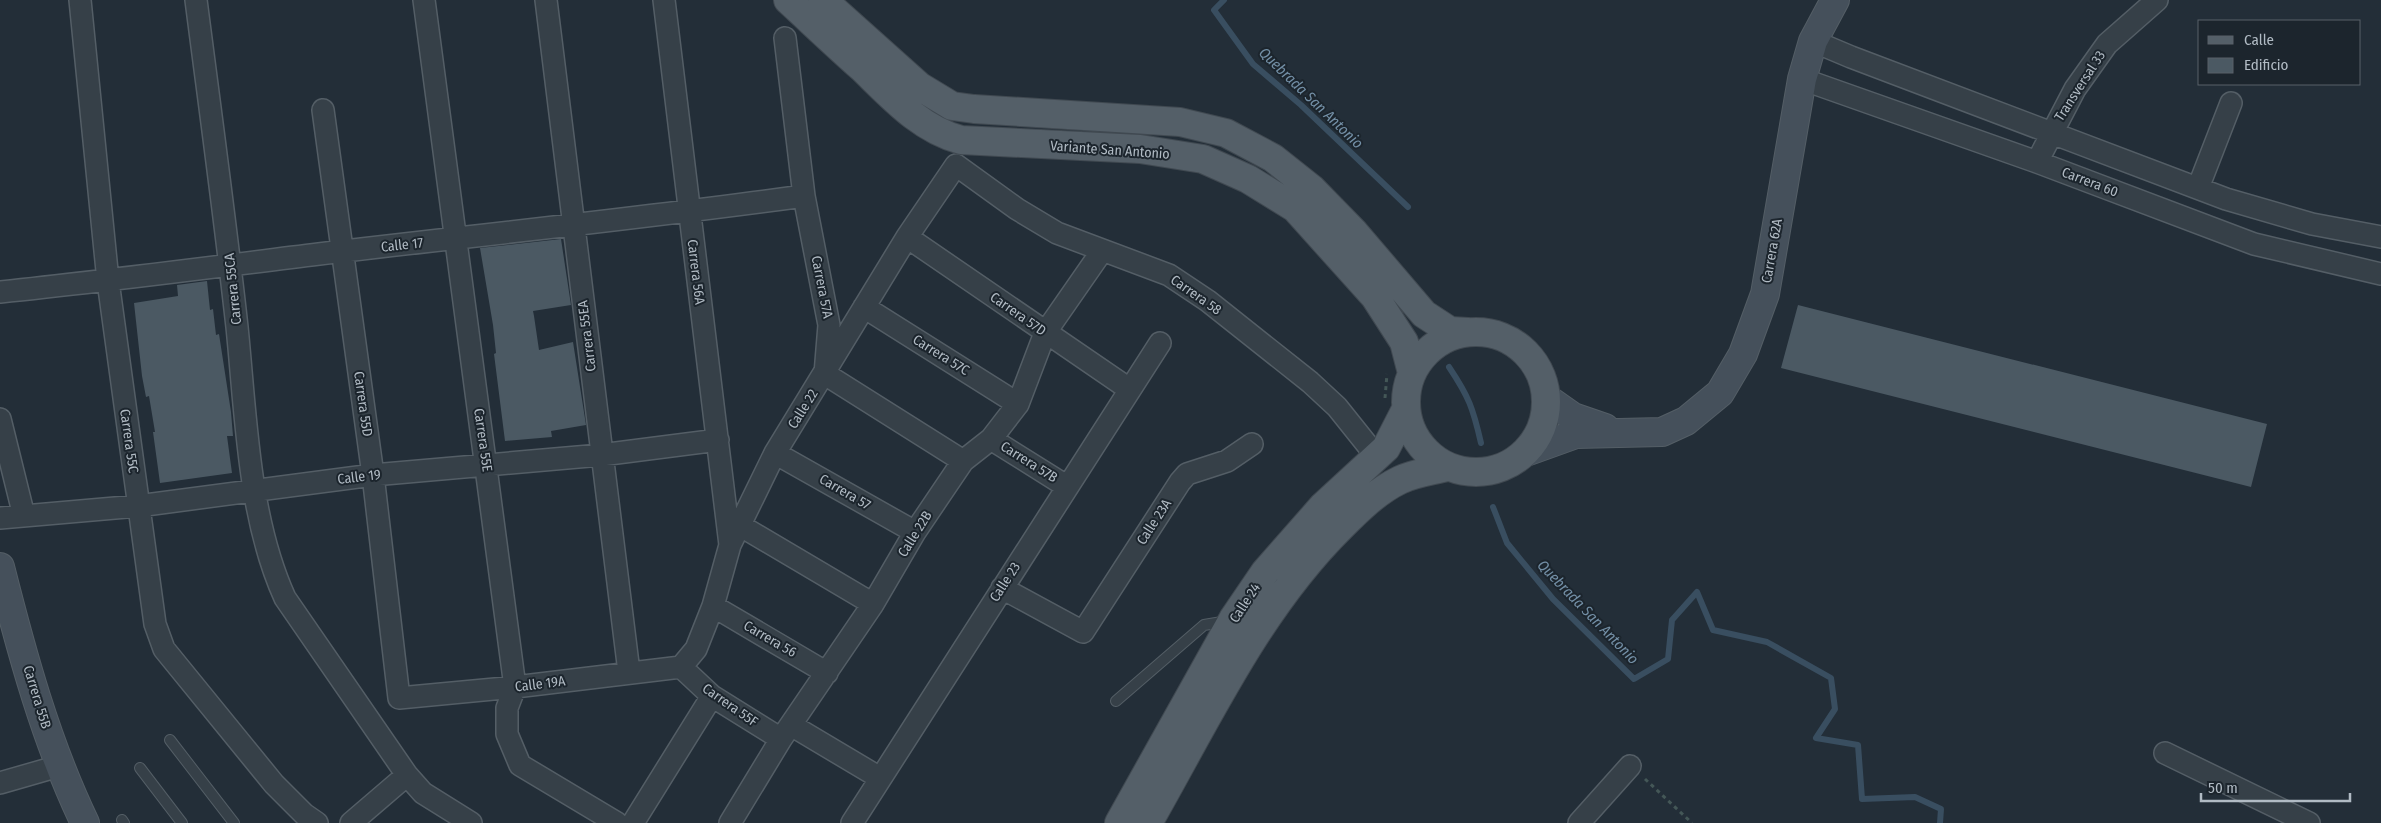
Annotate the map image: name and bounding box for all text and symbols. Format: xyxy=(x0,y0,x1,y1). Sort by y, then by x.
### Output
legend xyxy=(2198,20,2361,85)
text: Calle xyxy=(2244,31,2274,49)
water label: Quebrada San Antonio xyxy=(1255,44,1367,152)
street label: Transversal 33 xyxy=(2051,48,2109,124)
text: Edificio xyxy=(2244,56,2289,74)
street label: Variante San Antonio xyxy=(1050,137,1170,163)
street label: Carrera 60 xyxy=(2059,163,2121,201)
street label: Carrera 62A xyxy=(1758,217,1786,285)
street label: Calle 17 xyxy=(380,234,424,256)
street label: Carrera 56A xyxy=(684,238,709,306)
street label: Carrera 55CA xyxy=(221,252,245,326)
street label: Carrera 57A xyxy=(808,254,837,320)
street label: Carrera 58 xyxy=(1167,271,1225,319)
street label: Carrera 57D xyxy=(987,288,1049,340)
street label: Carrera 55EA xyxy=(574,299,600,372)
street label: Carrera 57C xyxy=(910,331,972,379)
street label: Carrera 55D xyxy=(350,370,376,438)
street label: Calle 22 xyxy=(784,386,822,432)
street label: Carrera 55E xyxy=(470,407,496,473)
street label: Carrera 55C xyxy=(116,408,142,474)
street label: Carrera 57B xyxy=(997,438,1061,486)
street label: Calle 19 xyxy=(336,466,382,488)
street label: Carrera 57 xyxy=(816,471,874,514)
street label: Calle 23A xyxy=(1133,495,1175,548)
street label: Calle 22B xyxy=(894,507,936,560)
water label: Quebrada San Antonio xyxy=(1534,556,1642,668)
street label: Calle 23 xyxy=(986,559,1024,605)
street label: Calle 24 xyxy=(1226,580,1264,626)
street label: Carrera 56 xyxy=(741,617,799,661)
street label: Carrera 55B xyxy=(19,663,55,731)
street label: Calle 19A xyxy=(514,672,567,696)
street label: Carrera 55F xyxy=(699,680,761,730)
scale bar xyxy=(2201,770,2350,802)
text: 50 m xyxy=(2208,779,2238,797)

